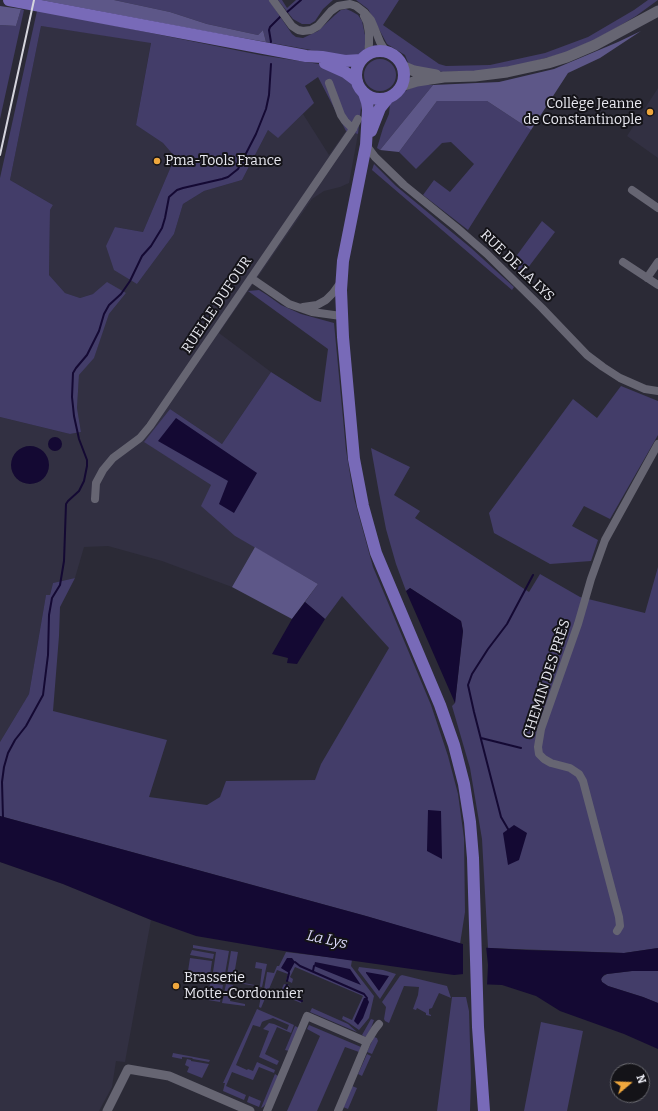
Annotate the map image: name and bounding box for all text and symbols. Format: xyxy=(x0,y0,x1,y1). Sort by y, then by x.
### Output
place label: Collège Jeanne de Constantinople xyxy=(523,96,642,128)
marker: Collège Jeanne de Constantinople xyxy=(645,107,655,117)
place label: Pma-Tools France xyxy=(165,153,281,169)
marker: Pma-Tools France xyxy=(152,156,162,166)
street label: RUE DE LA LYS xyxy=(477,227,557,305)
street label: RUELLE DUFOUR xyxy=(178,253,256,357)
street label: CHEMIN DES PRÈS xyxy=(520,617,574,741)
water label: La Lys xyxy=(305,927,349,953)
place label: Brasserie Motte-Cordonnier xyxy=(184,970,303,1002)
marker: Brasserie Motte-Cordonnier xyxy=(171,981,181,991)
north arrow xyxy=(610,1063,650,1103)
text: N xyxy=(633,1073,648,1085)

